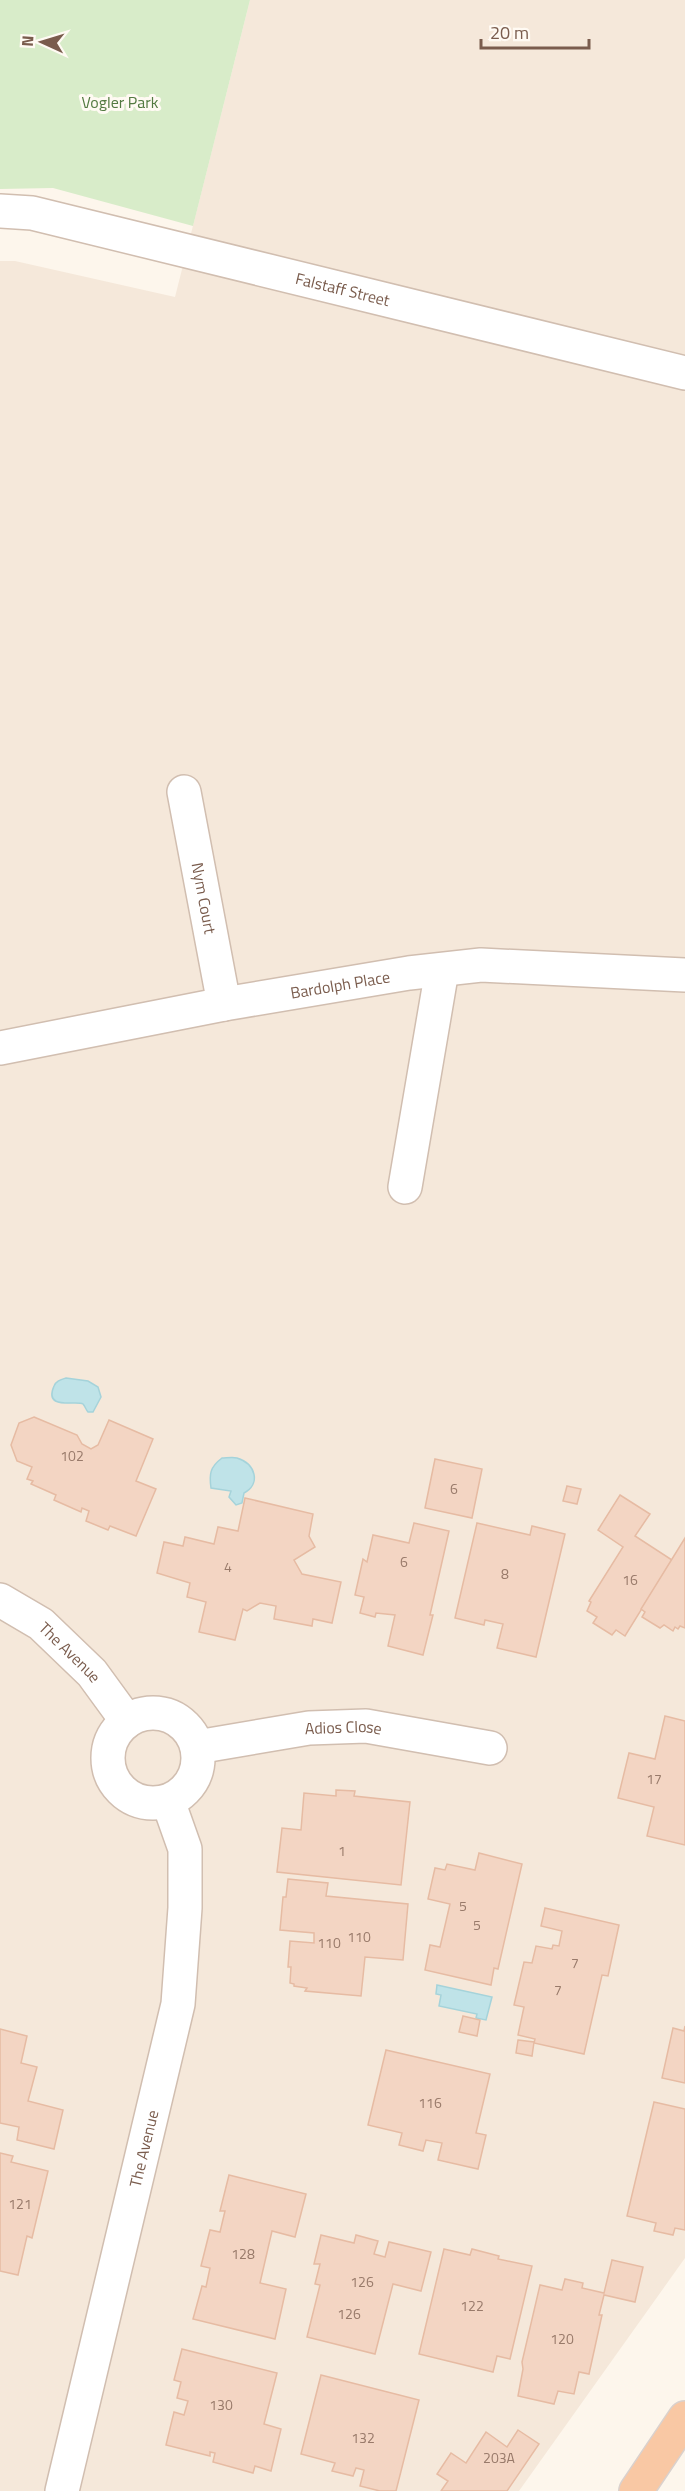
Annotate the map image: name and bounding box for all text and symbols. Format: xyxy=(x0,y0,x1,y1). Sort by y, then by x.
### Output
north arrow xyxy=(12,12,72,72)
scale bar xyxy=(481,12,589,50)
text: 20 m xyxy=(490,19,529,46)
text: N xyxy=(15,35,39,47)
park label: Vogler Park xyxy=(82,90,159,114)
street label: Falstaff Street xyxy=(293,266,393,312)
street label: Nym Court xyxy=(186,860,223,936)
street label: Bardolph Place xyxy=(288,964,392,1005)
house number: 102 xyxy=(60,1445,84,1466)
house number: 6 xyxy=(450,1478,458,1499)
house number: 6 xyxy=(400,1551,408,1572)
house number: 4 xyxy=(224,1556,232,1577)
house number: 8 xyxy=(501,1563,509,1584)
house number: 16 xyxy=(622,1569,638,1590)
street label: The Avenue xyxy=(33,1616,107,1687)
street label: Adios Close xyxy=(304,1714,384,1741)
house number: 17 xyxy=(646,1768,662,1789)
house number: 1 xyxy=(338,1840,346,1861)
house number: 5 xyxy=(459,1895,467,1916)
house number: 5 xyxy=(473,1914,481,1935)
house number: 110 xyxy=(347,1926,371,1947)
house number: 110 xyxy=(317,1932,341,1953)
house number: 7 xyxy=(571,1952,579,1973)
house number: 7 xyxy=(554,1979,562,2000)
house number: 116 xyxy=(418,2092,442,2113)
street label: The Avenue xyxy=(123,2108,164,2190)
house number: 121 xyxy=(8,2193,32,2214)
house number: 128 xyxy=(231,2243,255,2264)
house number: 126 xyxy=(350,2271,374,2292)
house number: 122 xyxy=(460,2295,484,2316)
house number: 126 xyxy=(337,2303,361,2324)
house number: 120 xyxy=(550,2328,574,2349)
house number: 130 xyxy=(209,2394,233,2415)
house number: 132 xyxy=(351,2427,375,2448)
house number: 203A xyxy=(483,2447,516,2468)

